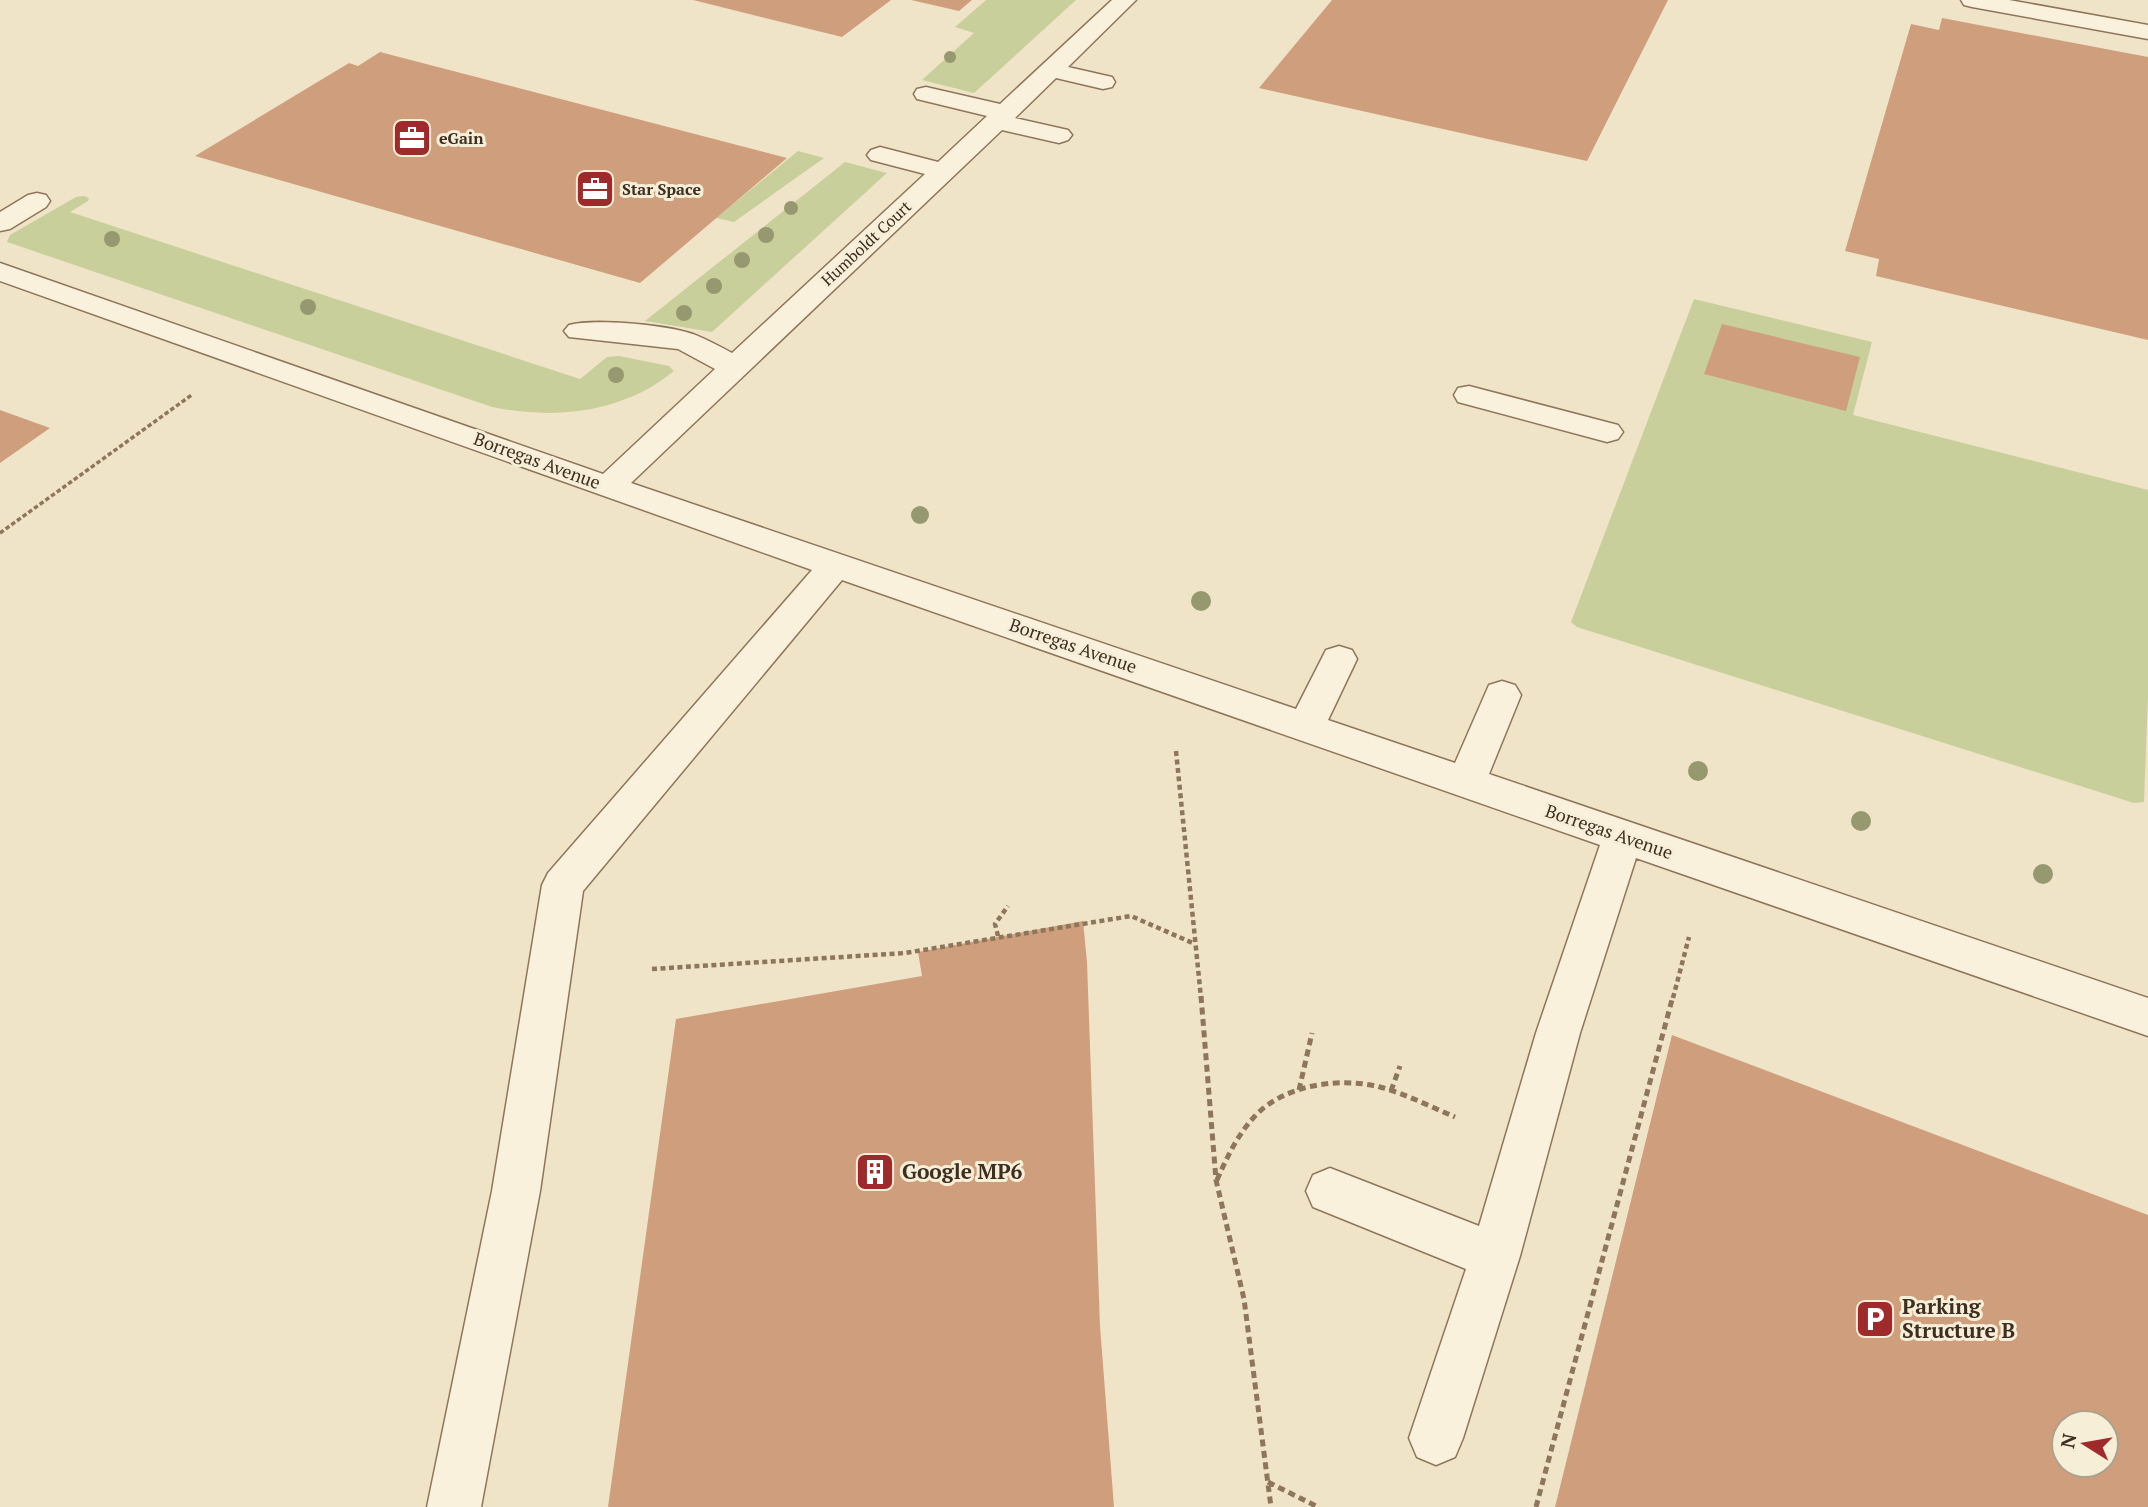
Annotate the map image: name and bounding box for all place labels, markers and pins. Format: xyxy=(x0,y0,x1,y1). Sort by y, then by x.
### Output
office icon: eGain xyxy=(391,117,433,159)
place label: eGain xyxy=(439,127,484,149)
office icon: Star Space xyxy=(574,168,616,210)
place label: Star Space xyxy=(622,178,702,200)
building icon: Google MP6 xyxy=(854,1151,896,1193)
place label: Google MP6 xyxy=(902,1157,1023,1185)
place label: Parking Structure B xyxy=(1902,1292,2015,1344)
parking icon: Parking Structure B xyxy=(1854,1298,1896,1340)

